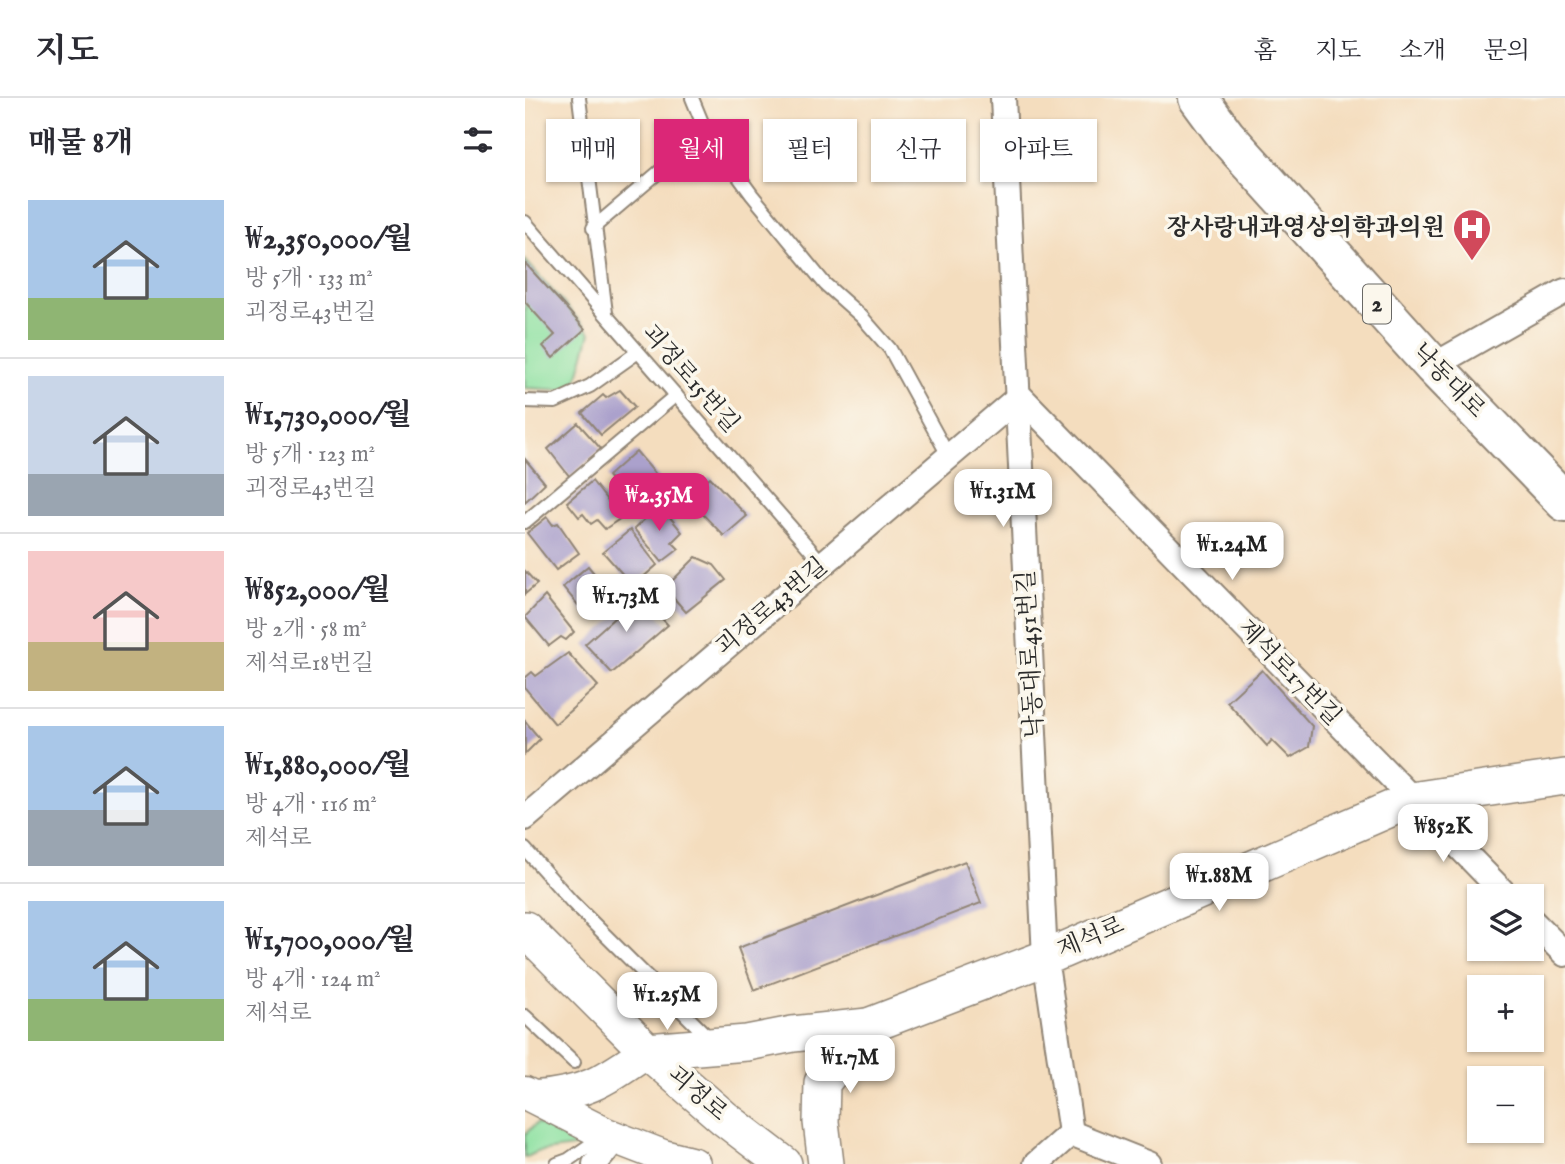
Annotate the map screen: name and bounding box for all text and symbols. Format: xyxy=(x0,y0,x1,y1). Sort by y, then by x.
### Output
text: 지도 xyxy=(35,31,99,73)
text: 홈 xyxy=(1254,36,1277,67)
text: 지도 xyxy=(1315,36,1361,67)
text: 소개 xyxy=(1399,36,1446,67)
text: 문의 xyxy=(1484,36,1530,67)
chip: 매매 xyxy=(546,119,640,182)
chip: 월세 xyxy=(654,119,749,182)
chip: 필터 xyxy=(763,119,857,182)
chip: 신규 xyxy=(871,119,966,182)
chip: 아파트 xyxy=(980,119,1097,182)
icon: filters xyxy=(459,121,497,159)
text: 매물 8개 xyxy=(28,125,133,163)
hospital icon: 장사랑내과영상의학과의원 xyxy=(1451,207,1493,262)
place label: 장사랑내과영상의학과의원 xyxy=(1167,213,1445,244)
text: ₩2,350,000/월 xyxy=(245,221,413,259)
icon: home xyxy=(84,228,168,312)
text: 방 5개 · 133 m² xyxy=(245,264,373,293)
road number: 2 xyxy=(1363,284,1391,324)
text: 괴정로43번길 xyxy=(245,298,376,327)
street label: 괴정로15번길 xyxy=(634,318,746,440)
street label: 낙동대로 xyxy=(1405,337,1491,425)
text: ₩1,730,000/월 xyxy=(245,397,412,435)
icon: home xyxy=(84,404,168,488)
text: 방 5개 · 123 m² xyxy=(245,440,375,469)
pin: ₩1.31M xyxy=(946,470,1060,529)
text: 괴정로43번길 xyxy=(245,474,376,503)
pin: ₩2.35M xyxy=(602,474,716,533)
text: ₩1.31M xyxy=(970,477,1036,506)
text: ₩2.35M xyxy=(625,481,693,510)
pin: ₩1.24M xyxy=(1175,522,1289,582)
text: ₩1.24M xyxy=(1197,530,1267,559)
street label: 괴정로43번길 xyxy=(710,551,834,663)
street label: 낙동대로451번길 xyxy=(1011,569,1051,739)
text: ₩852,000/월 xyxy=(245,572,391,610)
pin: ₩1.73M xyxy=(569,574,683,634)
icon: home xyxy=(84,579,168,663)
text: ₩1.73M xyxy=(593,582,659,611)
street label: 제석로17번길 xyxy=(1231,613,1347,733)
text: 방 2개 · 58 m² xyxy=(245,615,367,644)
text: 제석로18번길 xyxy=(245,649,374,678)
text: ₩1,880,000/월 xyxy=(245,747,412,785)
icon: home xyxy=(84,754,168,838)
text: 방 4개 · 116 m² xyxy=(245,790,377,819)
pin: ₩852K xyxy=(1394,804,1492,864)
text: ₩852K xyxy=(1414,812,1472,841)
text: 제석로 xyxy=(245,824,312,853)
pin: ₩1.88M xyxy=(1162,854,1276,913)
text: ₩1.88M xyxy=(1186,861,1252,890)
map controls xyxy=(1467,884,1544,1143)
button: layers xyxy=(1467,884,1544,961)
street label: 제석로 xyxy=(1053,910,1129,966)
text: ₩1,700,000/월 xyxy=(245,922,415,960)
icon: home xyxy=(84,929,168,1013)
text: 방 4개 · 124 m² xyxy=(245,965,381,994)
pin: ₩1.25M xyxy=(610,972,724,1032)
button: + xyxy=(1467,975,1544,1052)
text: ₩1.25M xyxy=(633,980,701,1009)
text: 제석로 xyxy=(245,999,312,1028)
pin: ₩1.7M xyxy=(801,1035,899,1095)
text: ₩1.7M xyxy=(821,1043,879,1072)
street label: 괴정로 xyxy=(661,1059,733,1129)
button: − xyxy=(1467,1066,1544,1143)

